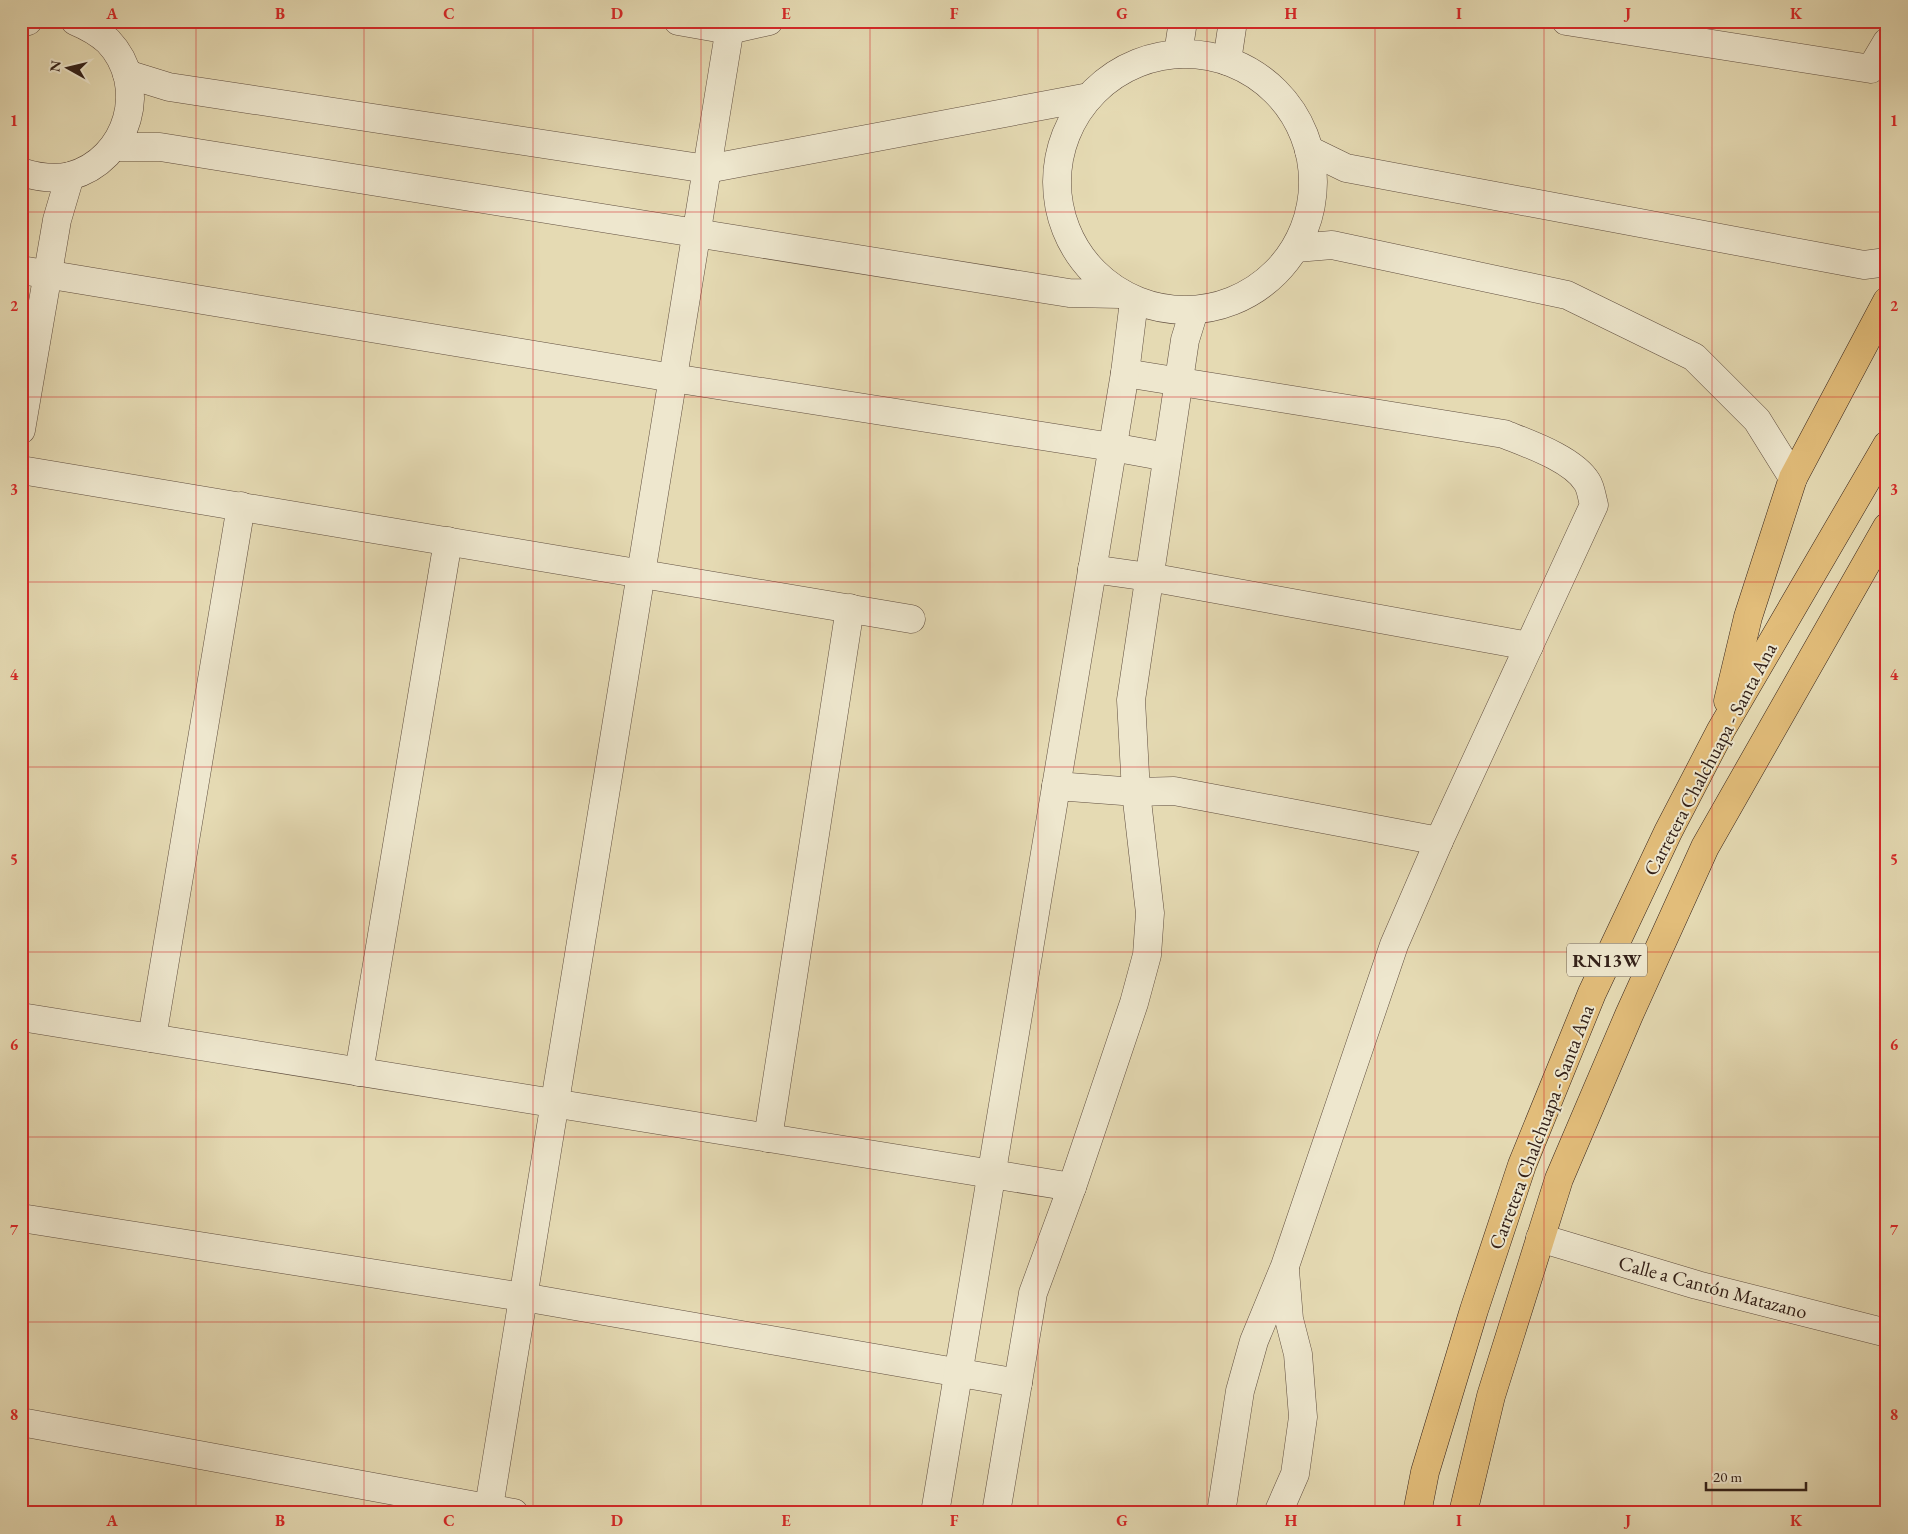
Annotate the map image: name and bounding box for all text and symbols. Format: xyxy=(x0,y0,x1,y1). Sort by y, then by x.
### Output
text: A xyxy=(105,3,118,24)
text: B xyxy=(275,3,285,24)
text: C xyxy=(443,3,455,24)
text: D xyxy=(611,3,623,24)
text: E xyxy=(781,3,791,24)
text: F xyxy=(950,3,959,24)
text: G xyxy=(1116,3,1128,24)
text: H xyxy=(1285,3,1298,24)
text: I xyxy=(1456,3,1462,24)
text: J xyxy=(1623,3,1631,24)
text: K xyxy=(1790,3,1803,24)
north arrow xyxy=(42,42,92,92)
text: N xyxy=(45,59,65,73)
text: 1 xyxy=(10,110,18,131)
text: 1 xyxy=(1890,110,1898,131)
text: 2 xyxy=(10,295,19,316)
text: 2 xyxy=(1890,295,1899,316)
text: 3 xyxy=(10,479,18,500)
text: 3 xyxy=(1890,479,1898,500)
street label: Carretera Chalchuapa - Santa Ana xyxy=(1637,638,1783,880)
text: 4 xyxy=(10,664,19,685)
text: 4 xyxy=(1890,664,1899,685)
text: 5 xyxy=(10,849,18,870)
text: 5 xyxy=(1890,849,1898,870)
road number: RN13W xyxy=(1567,944,1647,976)
street label: Carretera Chalchuapa - Santa Ana xyxy=(1482,1001,1600,1253)
text: 6 xyxy=(10,1034,19,1055)
text: 6 xyxy=(1890,1034,1899,1055)
text: 7 xyxy=(10,1219,19,1240)
text: 7 xyxy=(1890,1219,1899,1240)
street label: Calle a Cantón Matazano xyxy=(1616,1249,1810,1325)
text: 8 xyxy=(10,1404,18,1425)
text: 8 xyxy=(1890,1404,1898,1425)
scale bar xyxy=(1706,1459,1806,1491)
text: 20 m xyxy=(1713,1467,1742,1486)
text: A xyxy=(105,1510,118,1531)
text: B xyxy=(275,1510,285,1531)
text: C xyxy=(443,1510,455,1531)
text: D xyxy=(611,1510,623,1531)
text: E xyxy=(781,1510,791,1531)
text: F xyxy=(950,1510,959,1531)
text: G xyxy=(1116,1510,1128,1531)
text: H xyxy=(1285,1510,1298,1531)
text: I xyxy=(1456,1510,1462,1531)
text: J xyxy=(1623,1510,1631,1531)
text: K xyxy=(1790,1510,1803,1531)

